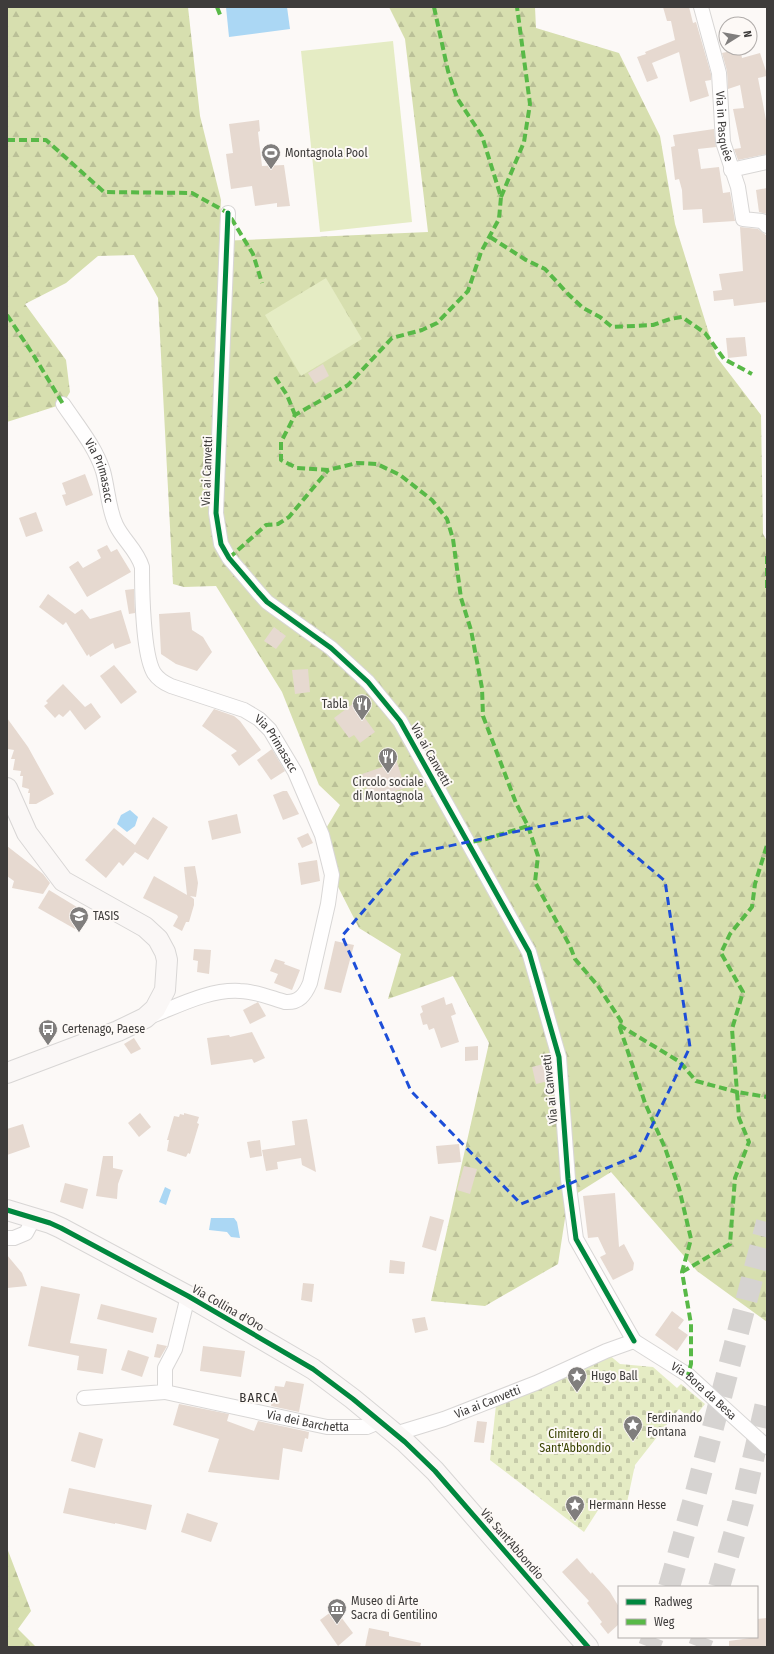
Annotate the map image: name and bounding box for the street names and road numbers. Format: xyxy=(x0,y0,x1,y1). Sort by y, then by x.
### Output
street label: Via in Pasquée xyxy=(713,91,736,163)
street label: Via Primasacc xyxy=(82,436,116,504)
street label: Via ai Canvetti xyxy=(199,436,215,506)
street label: Via Primasacc xyxy=(252,711,301,775)
street label: Via ai Canvetti xyxy=(408,721,454,789)
street label: Via ai Canvetti xyxy=(539,1054,561,1124)
street label: Via Collina d'Oro xyxy=(189,1282,267,1334)
street label: Via Bora da Besa xyxy=(668,1359,739,1423)
street label: Via ai Canvetti xyxy=(452,1383,523,1421)
street label: Via dei Barchetta xyxy=(265,1407,349,1434)
street label: Via Sant'Abbondio xyxy=(477,1506,547,1582)

